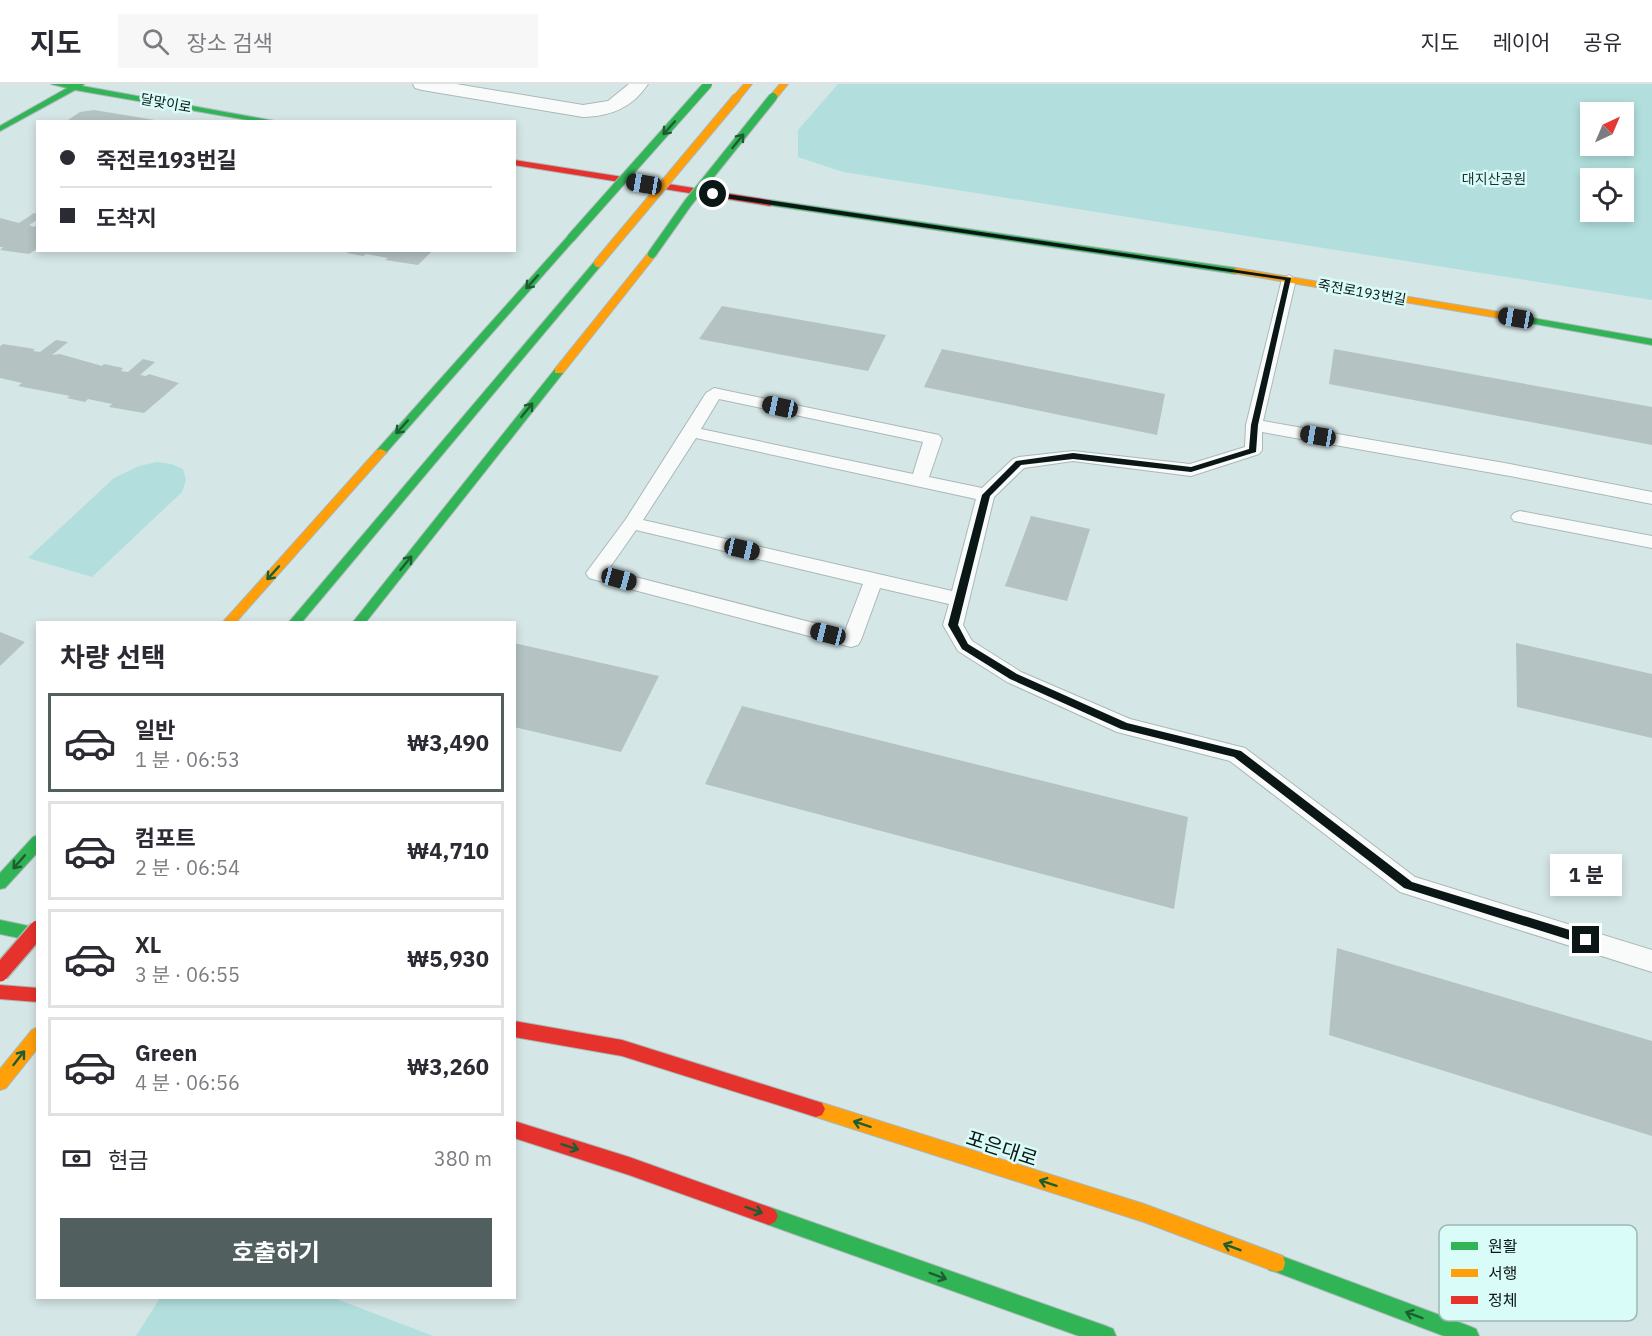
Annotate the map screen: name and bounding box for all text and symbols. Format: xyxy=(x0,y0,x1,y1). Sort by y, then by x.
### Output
search box xyxy=(118,14,538,68)
text: 지도 xyxy=(30,24,82,61)
icon: search xyxy=(139,25,172,58)
text: 장소 검색 xyxy=(187,28,273,57)
text: 지도 xyxy=(1421,28,1459,56)
text: 레이어 xyxy=(1492,28,1550,56)
text: 공유 xyxy=(1583,28,1622,56)
street label: 달맞이로 xyxy=(139,90,193,116)
north arrow xyxy=(1580,102,1634,156)
map controls xyxy=(1580,102,1634,222)
one-way arrow xyxy=(662,120,676,135)
one-way arrow xyxy=(731,134,745,149)
text: 죽전로193번길 xyxy=(96,145,237,174)
button: locate xyxy=(1580,168,1634,222)
park label: 대지산공원 xyxy=(1462,170,1526,188)
car xyxy=(625,172,663,196)
route start xyxy=(699,180,726,207)
text: 도착지 xyxy=(96,203,157,232)
one-way arrow xyxy=(525,274,539,289)
street label: 죽전로193번길 xyxy=(1316,275,1408,309)
car xyxy=(1497,306,1535,330)
car xyxy=(761,394,799,420)
one-way arrow xyxy=(521,403,534,419)
one-way arrow xyxy=(395,420,409,435)
car xyxy=(1299,424,1337,448)
car xyxy=(722,536,762,562)
one-way arrow xyxy=(399,555,412,571)
one-way arrow xyxy=(266,565,280,580)
car xyxy=(599,566,639,592)
car xyxy=(808,621,848,647)
text: 차량 선택 xyxy=(60,639,166,674)
text: 일반 xyxy=(135,715,175,744)
icon: car xyxy=(63,716,117,770)
text: ₩3,490 xyxy=(407,728,489,757)
text: 1 분 · 06:53 xyxy=(135,746,240,773)
text: 컴포트 xyxy=(135,823,196,852)
icon: car xyxy=(63,824,117,878)
text: ₩4,710 xyxy=(407,836,489,865)
callout: 1 분 xyxy=(1550,853,1622,895)
one-way arrow xyxy=(12,854,26,869)
text: 2 분 · 06:54 xyxy=(135,854,240,881)
text: 1 분 xyxy=(1568,861,1604,888)
route end xyxy=(1572,926,1599,953)
text: XL xyxy=(135,930,161,959)
icon: car xyxy=(63,932,117,986)
text: ₩5,930 xyxy=(407,944,489,973)
text: 3 분 · 06:55 xyxy=(135,961,240,988)
text: Green xyxy=(135,1038,197,1067)
icon: car xyxy=(63,1040,117,1094)
one-way arrow xyxy=(12,1051,25,1067)
text: ₩3,260 xyxy=(407,1052,489,1081)
text: 4 분 · 06:56 xyxy=(135,1069,240,1096)
one-way arrow xyxy=(853,1118,872,1129)
street label: 포은대로 xyxy=(963,1124,1041,1172)
icon: cash xyxy=(60,1142,93,1175)
one-way arrow xyxy=(560,1142,579,1153)
text: 현금 xyxy=(108,1145,148,1174)
text: 380 m xyxy=(434,1145,492,1172)
one-way arrow xyxy=(1039,1177,1058,1188)
one-way arrow xyxy=(745,1206,763,1217)
button: 호출하기 xyxy=(60,1218,492,1287)
legend xyxy=(1439,1225,1637,1321)
text: 원활 xyxy=(1488,1236,1518,1256)
one-way arrow xyxy=(1223,1240,1242,1251)
text: 서행 xyxy=(1488,1263,1517,1283)
one-way arrow xyxy=(928,1272,947,1283)
text: 정체 xyxy=(1488,1290,1517,1310)
one-way arrow xyxy=(1406,1309,1424,1320)

